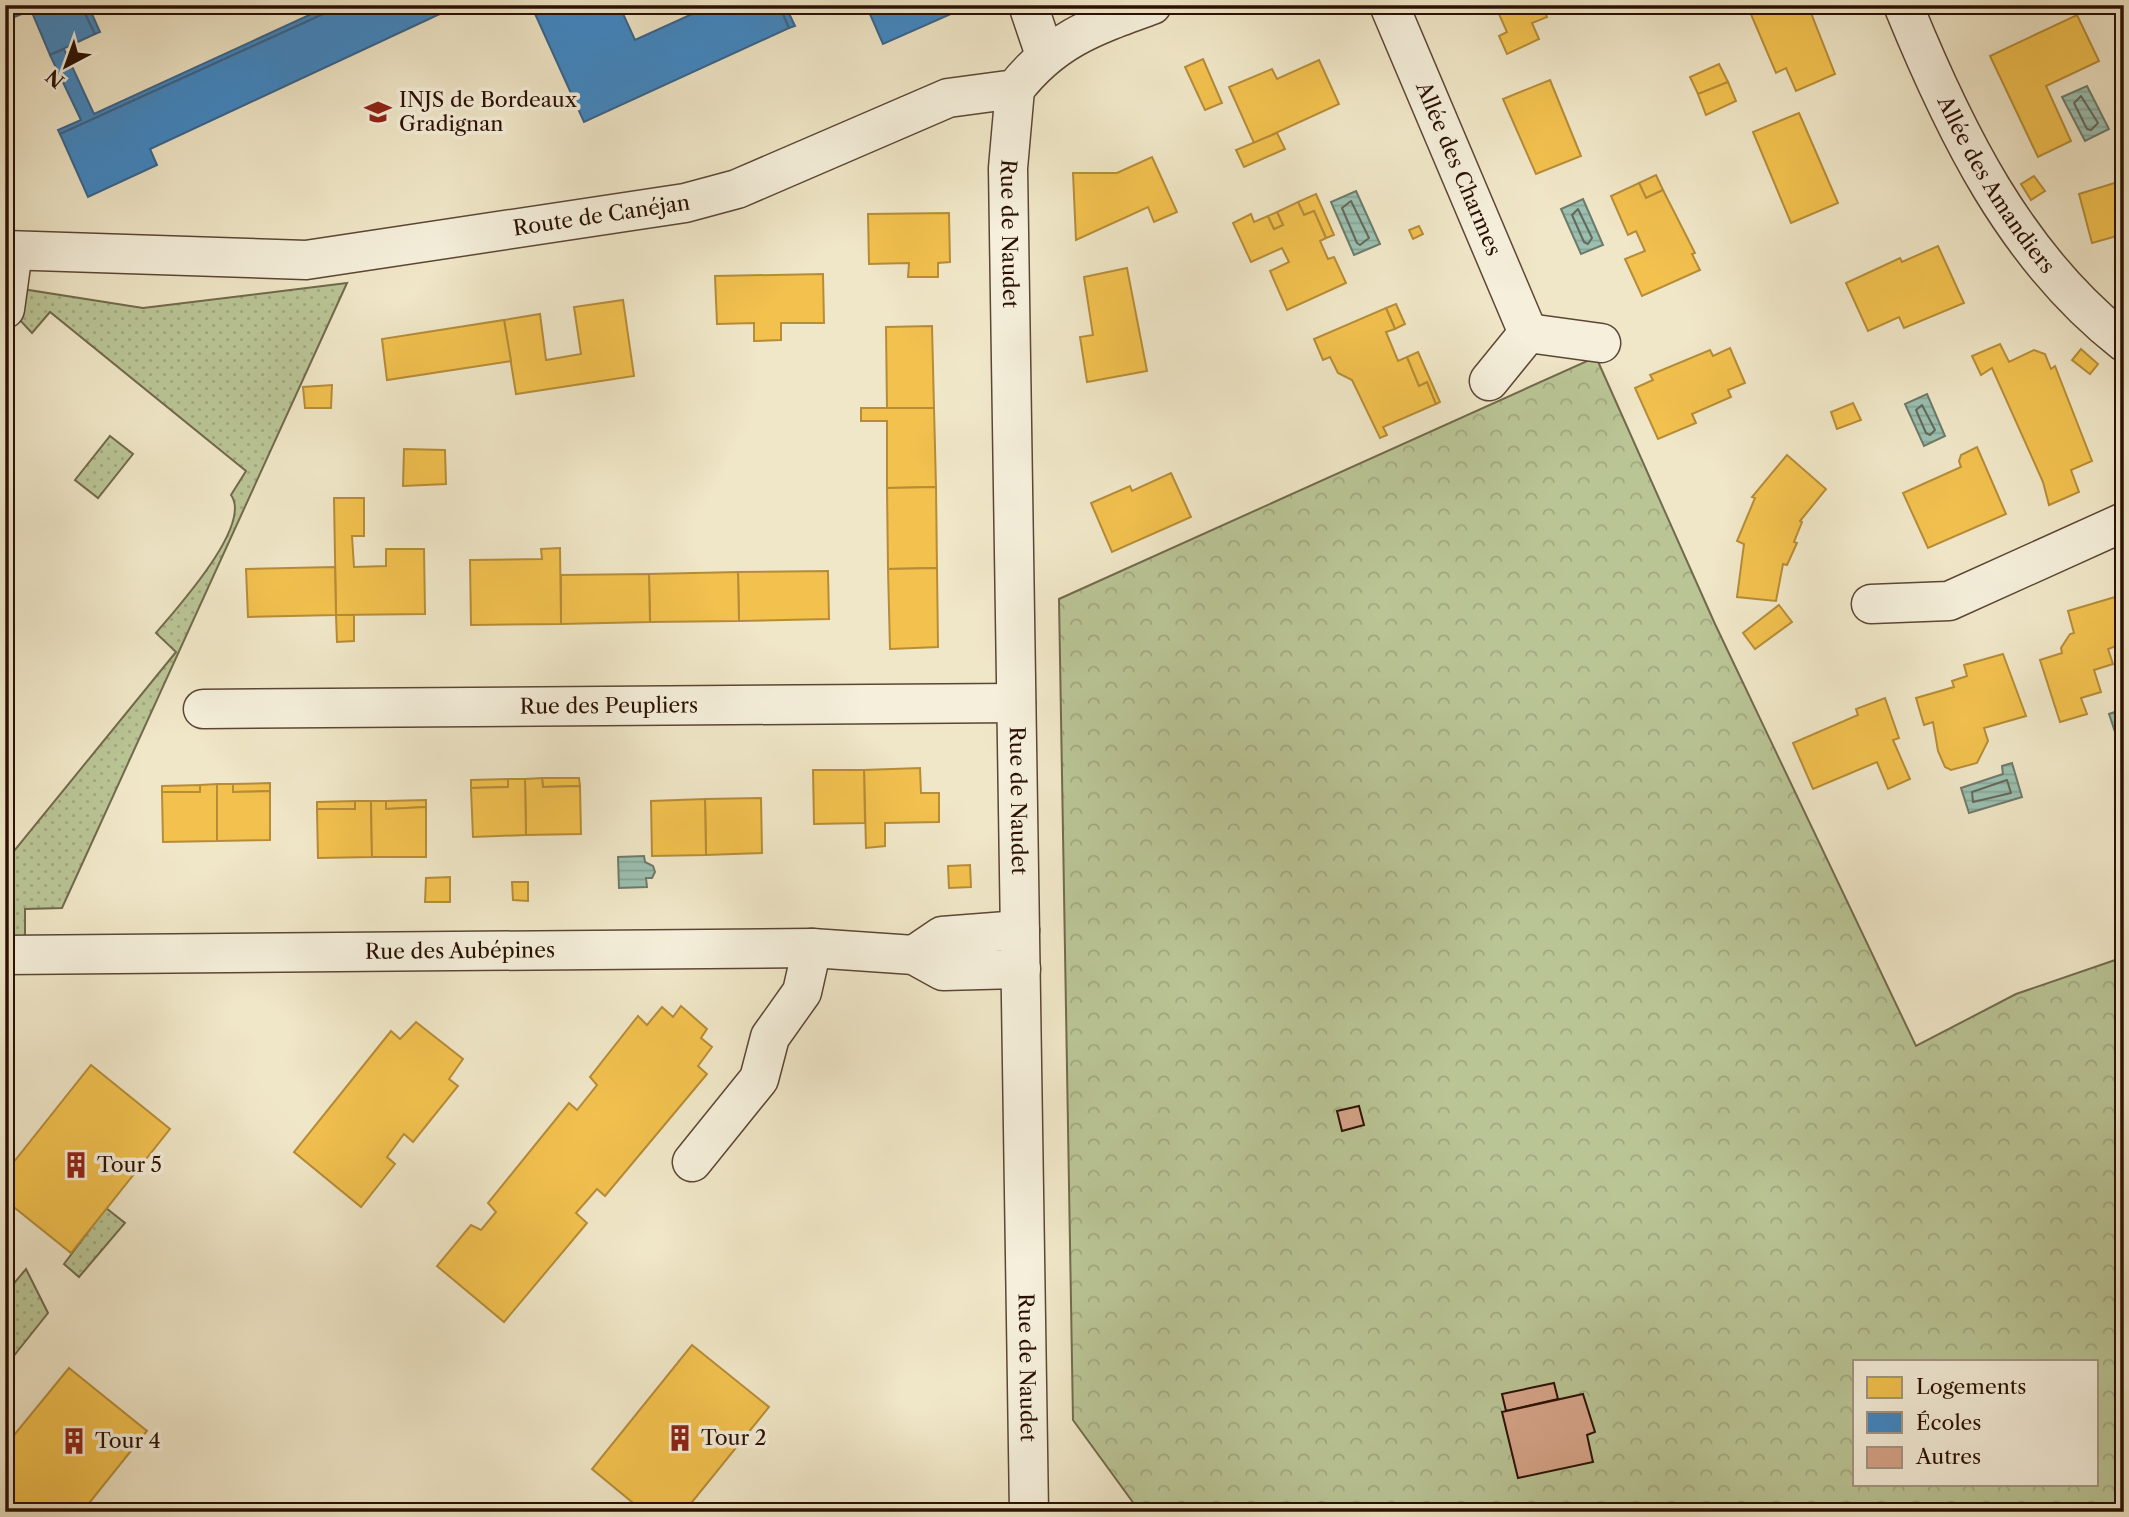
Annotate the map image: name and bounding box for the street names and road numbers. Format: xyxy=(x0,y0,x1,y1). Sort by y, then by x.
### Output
street label: Allée des Charmes xyxy=(1411,77,1507,259)
street label: Allée des Amandiers xyxy=(1932,91,2060,278)
street label: Rue de Naudet xyxy=(995,158,1023,309)
street label: Route de Canéjan xyxy=(511,189,692,241)
street label: Rue des Peupliers xyxy=(520,692,698,719)
street label: Rue de Naudet xyxy=(1005,726,1032,876)
street label: Rue des Aubépines xyxy=(365,937,555,964)
street label: Rue de Naudet xyxy=(1014,1293,1041,1443)

